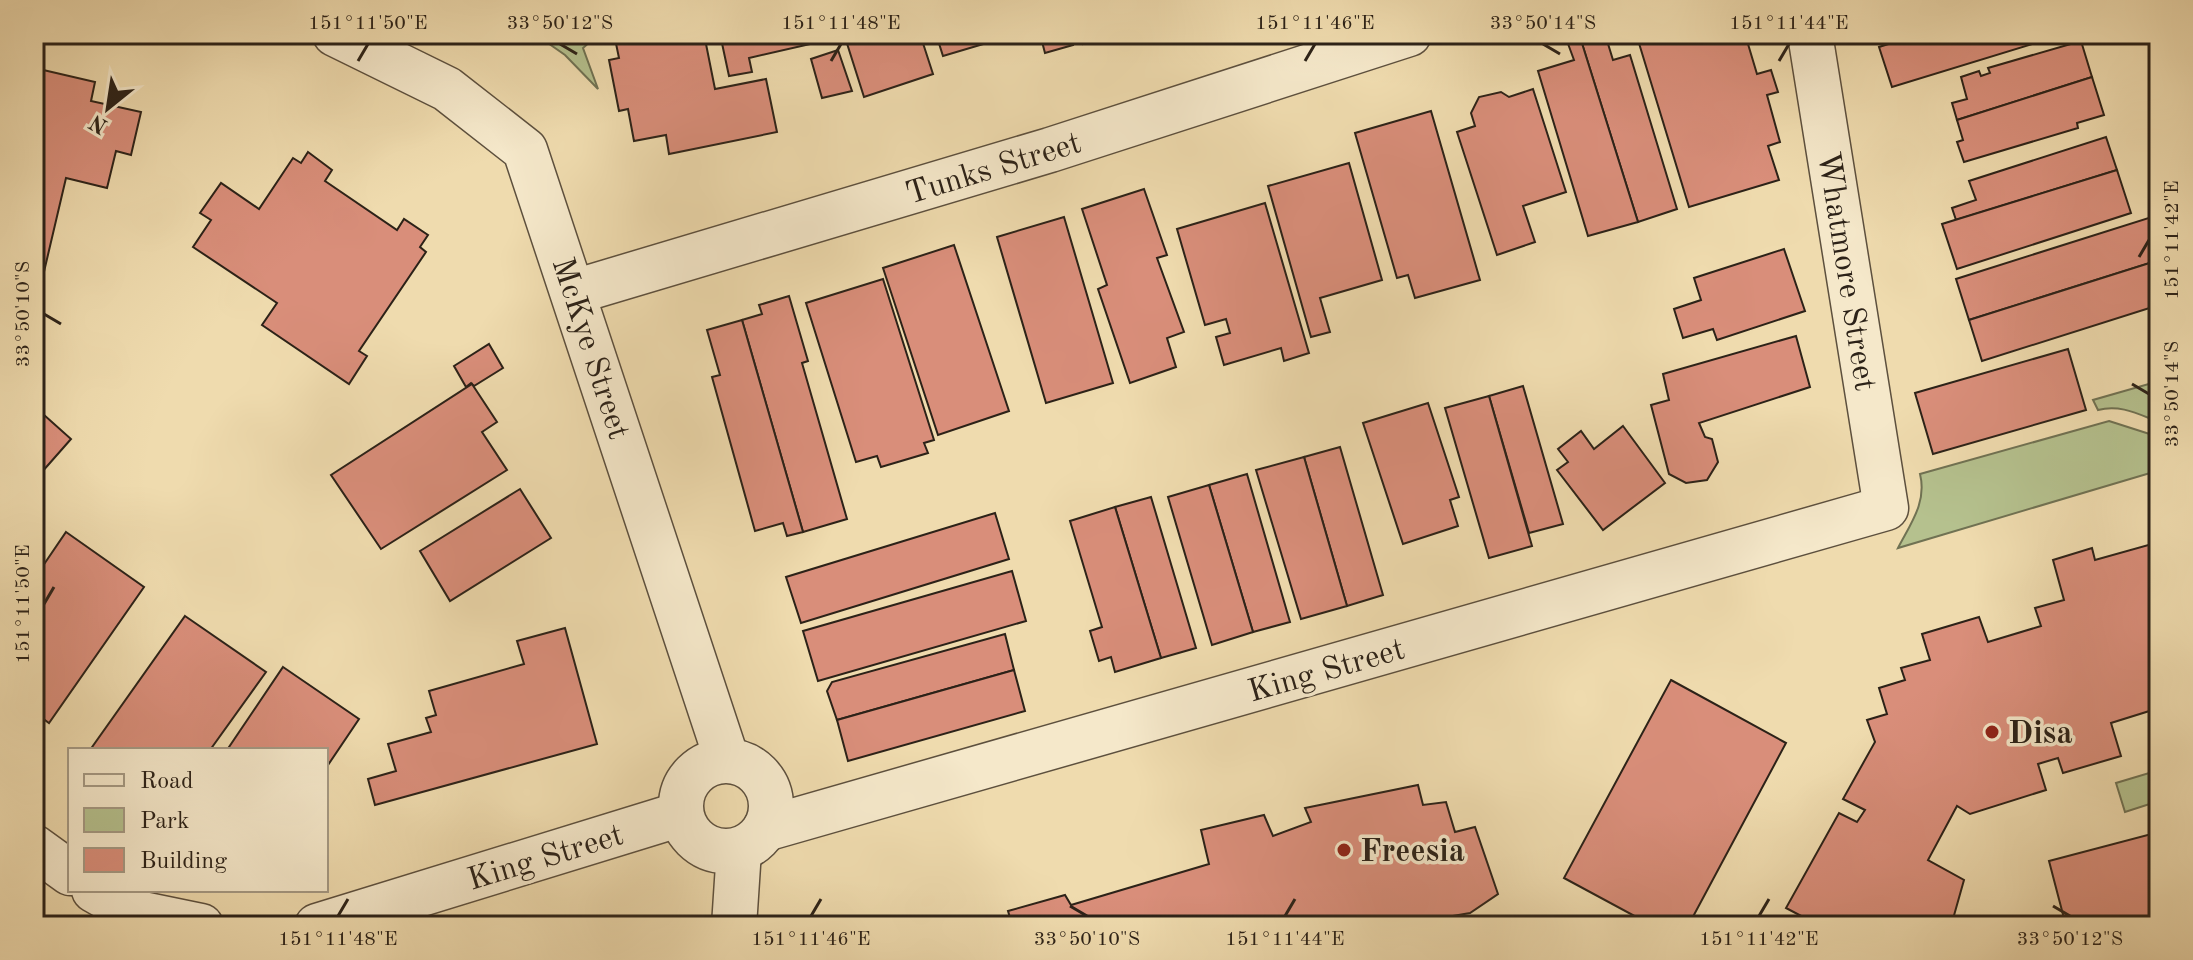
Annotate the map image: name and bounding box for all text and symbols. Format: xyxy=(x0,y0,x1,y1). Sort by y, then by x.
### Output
text: 151°11'50"E xyxy=(308,14,428,34)
text: 33°50'12"S xyxy=(507,14,613,34)
text: 151°11'48"E xyxy=(781,14,901,34)
text: 151°11'46"E xyxy=(1255,14,1375,34)
text: 33°50'14"S xyxy=(1490,14,1596,34)
text: 151°11'44"E xyxy=(1729,14,1849,34)
north arrow xyxy=(68,68,148,148)
text: N xyxy=(86,110,112,137)
street label: Tunks Street xyxy=(902,128,1085,212)
street label: Whatmore Street xyxy=(1810,150,1880,393)
text: 151°11'42"E xyxy=(2163,180,2183,300)
street label: McKye Street xyxy=(545,254,634,444)
text: 33°50'10"S xyxy=(14,261,34,367)
text: 33°50'14"S xyxy=(2163,341,2183,447)
text: 151°11'50"E xyxy=(14,544,34,664)
street label: King Street xyxy=(1245,634,1409,709)
place label: Disa xyxy=(2008,719,2073,751)
marker: Disa xyxy=(1983,723,2001,741)
legend xyxy=(68,748,328,892)
text: Road xyxy=(140,770,193,794)
text: Park xyxy=(140,810,189,834)
street label: King Street xyxy=(464,820,628,898)
place label: Freesia xyxy=(1360,837,1465,869)
marker: Freesia xyxy=(1335,841,1353,859)
text: Building xyxy=(140,850,227,874)
text: 151°11'48"E xyxy=(278,930,398,950)
text: 151°11'46"E xyxy=(751,930,871,950)
text: 33°50'10"S xyxy=(1034,930,1140,950)
text: 151°11'44"E xyxy=(1225,930,1345,950)
text: 151°11'42"E xyxy=(1699,930,1819,950)
text: 33°50'12"S xyxy=(2017,930,2123,950)

